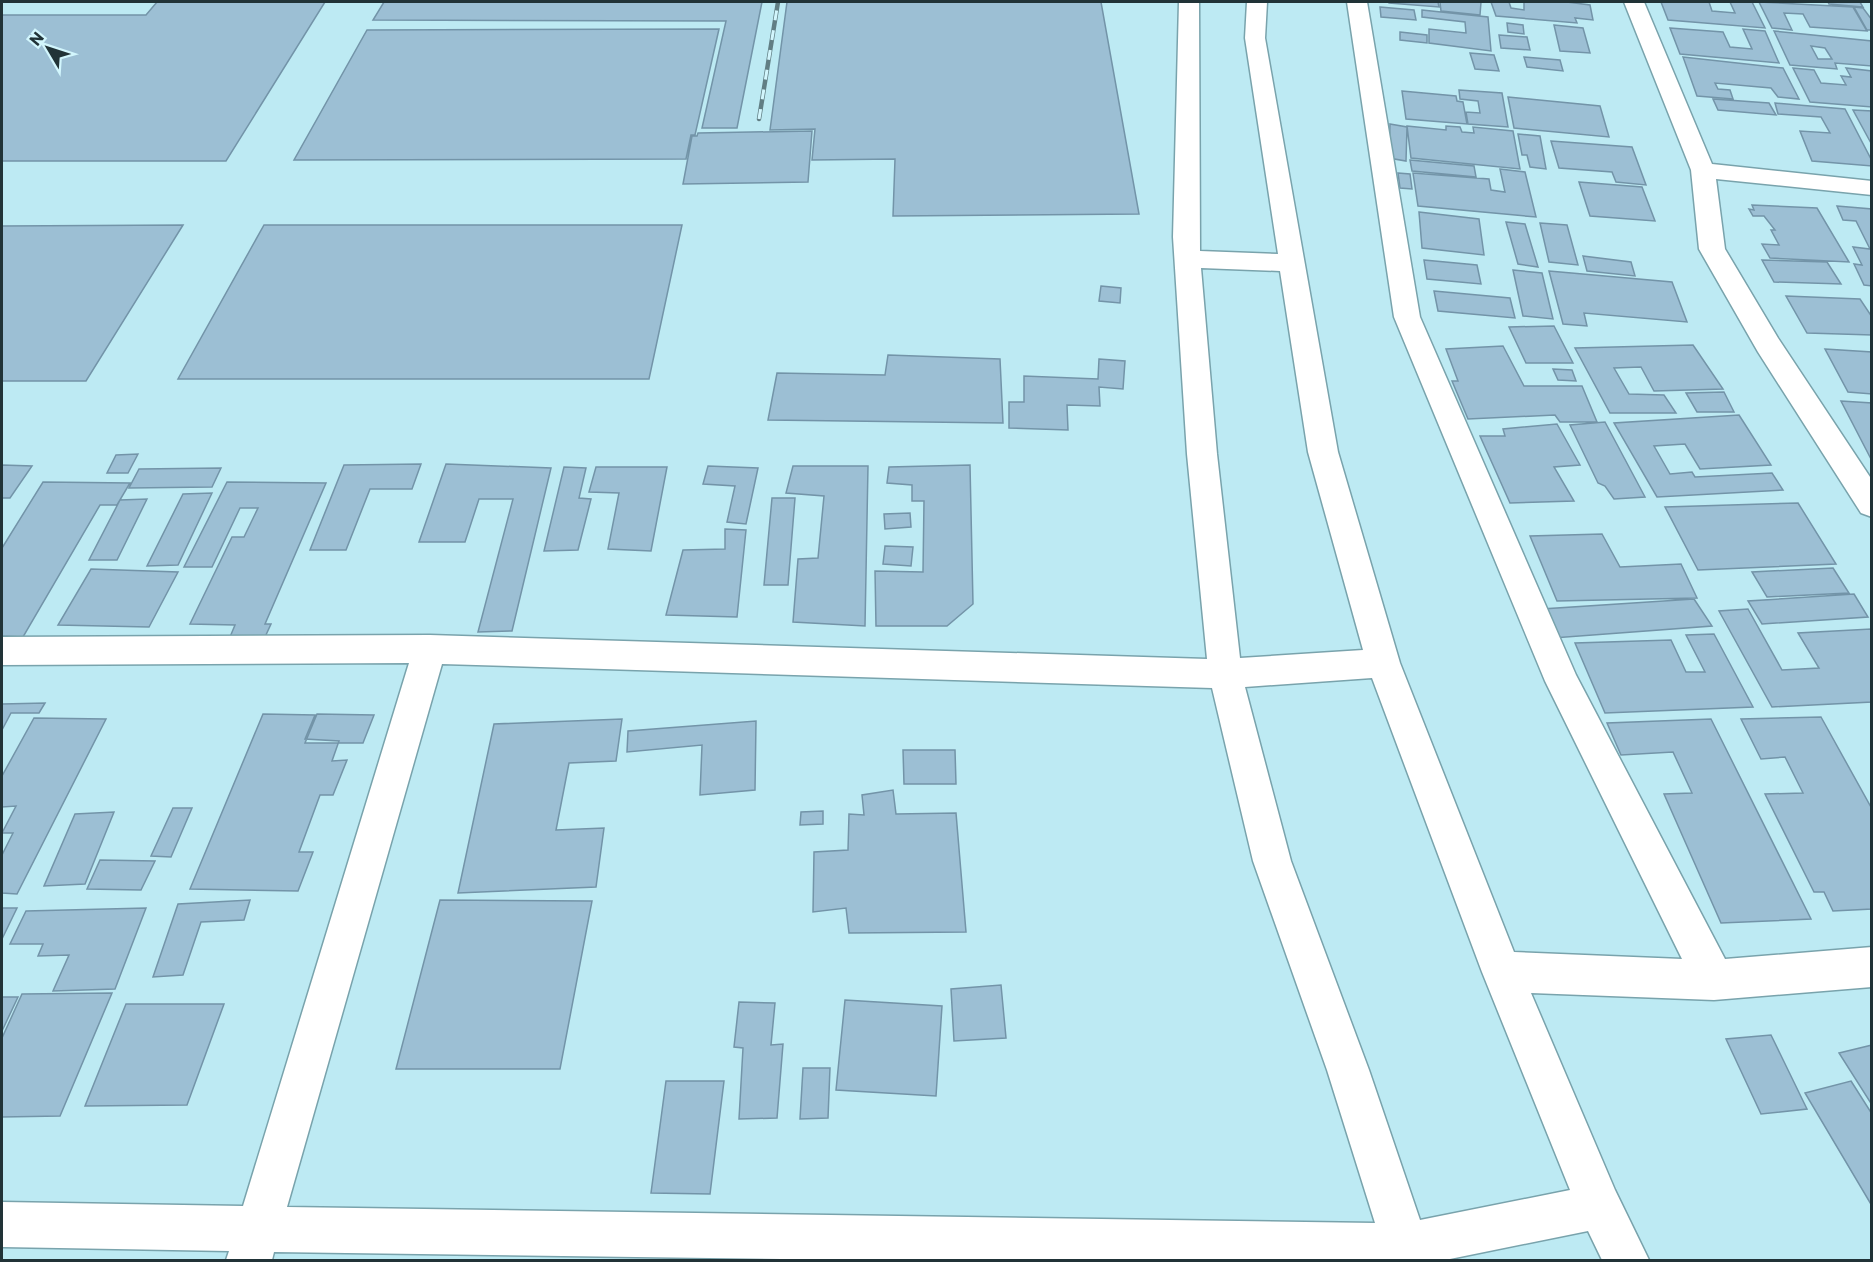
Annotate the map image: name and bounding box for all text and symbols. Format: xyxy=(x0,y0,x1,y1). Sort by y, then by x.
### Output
north arrow xyxy=(18,18,78,78)
text: N xyxy=(25,28,47,49)

